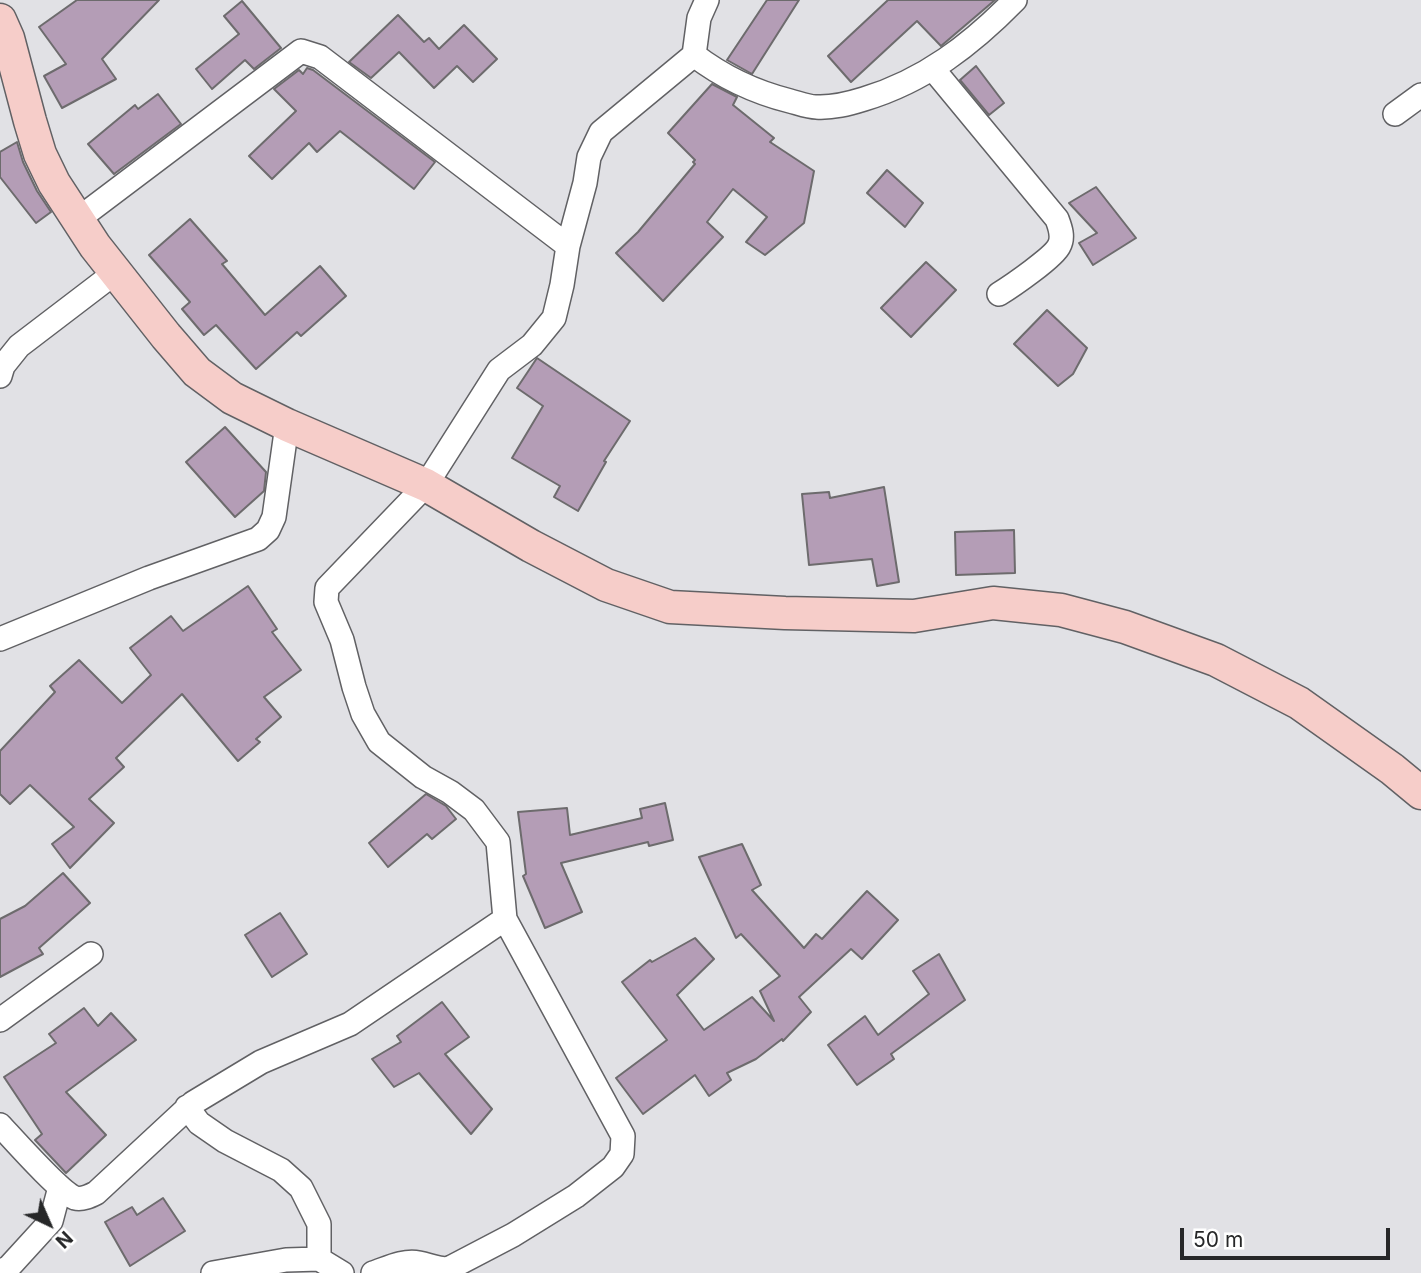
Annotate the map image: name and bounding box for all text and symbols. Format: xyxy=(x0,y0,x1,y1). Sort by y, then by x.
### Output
north arrow xyxy=(14,1189,84,1259)
scale bar xyxy=(1183,1214,1393,1258)
text: N xyxy=(51,1226,77,1253)
text: 50 m xyxy=(1193,1227,1243,1252)

